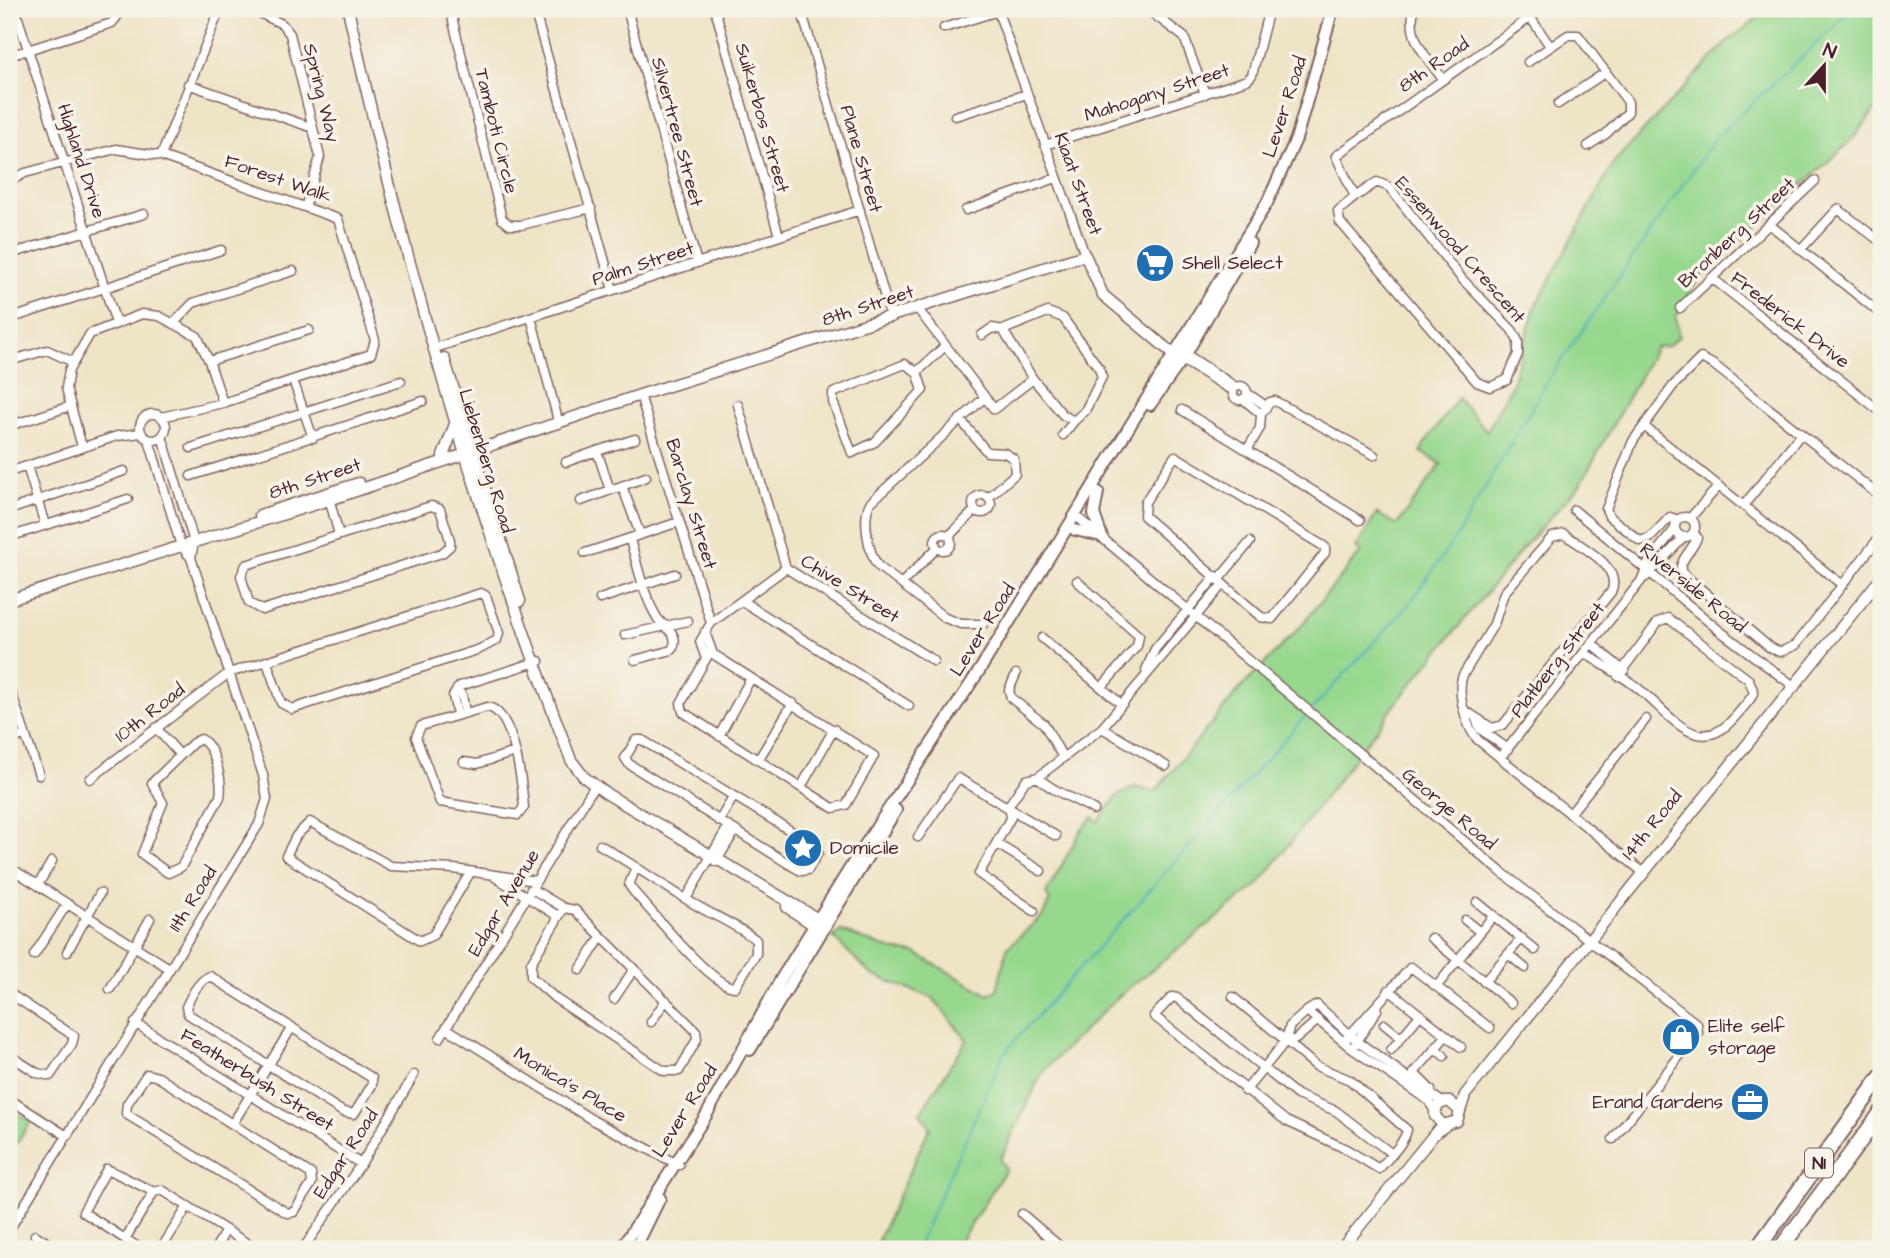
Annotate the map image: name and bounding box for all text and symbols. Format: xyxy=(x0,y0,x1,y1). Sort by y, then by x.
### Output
street label: 8th Road xyxy=(1393,31,1475,99)
north arrow xyxy=(1788,32,1858,102)
text: N xyxy=(1819,37,1840,66)
street label: Suikerbos Street xyxy=(728,40,796,196)
street label: Spring Way xyxy=(295,41,346,146)
street label: Lever Road xyxy=(1256,53,1314,161)
street label: Silvertree Street xyxy=(644,54,710,210)
street label: Mahogany Street xyxy=(1081,57,1234,130)
street label: Tamboti Circle xyxy=(467,66,525,196)
street label: Highland Drive xyxy=(49,100,112,222)
street label: Plane Street xyxy=(833,102,889,216)
street label: Kiaat Street xyxy=(1047,129,1109,239)
street label: Forest Walk xyxy=(221,148,335,210)
street label: Essenwood Crescent xyxy=(1388,170,1532,330)
street label: Bronberg Street xyxy=(1672,171,1803,295)
street label: Palm Street xyxy=(589,235,698,293)
supermarket icon: Shell Select xyxy=(1134,242,1176,284)
place label: Shell Select xyxy=(1182,250,1283,277)
street label: Frederick Drive xyxy=(1725,265,1855,375)
street label: 8th Street xyxy=(818,278,918,334)
street label: Liebenberg Road xyxy=(450,386,521,537)
street label: Barclay Street xyxy=(657,436,724,573)
street label: 8th Street xyxy=(265,451,365,507)
street label: Riverside Road xyxy=(1634,536,1752,640)
street label: Chive Street xyxy=(795,548,905,630)
street label: Lever Road xyxy=(944,578,1022,682)
street label: Platberg Street xyxy=(1504,596,1613,724)
street label: 10th Road xyxy=(109,677,191,749)
street label: George Road xyxy=(1395,761,1502,858)
street label: 14th Road xyxy=(1615,784,1689,866)
place icon: Domicile xyxy=(782,827,824,869)
place label: Domicile xyxy=(830,835,899,862)
street label: Edgar Avenue xyxy=(461,844,547,962)
street label: 11th Road xyxy=(162,861,224,937)
place label: Elite self storage xyxy=(1708,1013,1785,1063)
shop icon: Elite self storage xyxy=(1660,1016,1702,1058)
street label: Featherbush Street xyxy=(175,1022,339,1138)
street label: Monica's Place xyxy=(508,1041,632,1129)
street label: Lever Road xyxy=(646,1059,724,1163)
office icon: Erand Gardens xyxy=(1729,1081,1771,1123)
place label: Erand Gardens xyxy=(1592,1089,1723,1116)
street label: Edgar Road xyxy=(307,1104,386,1205)
road number: N1 xyxy=(1805,1148,1833,1178)

